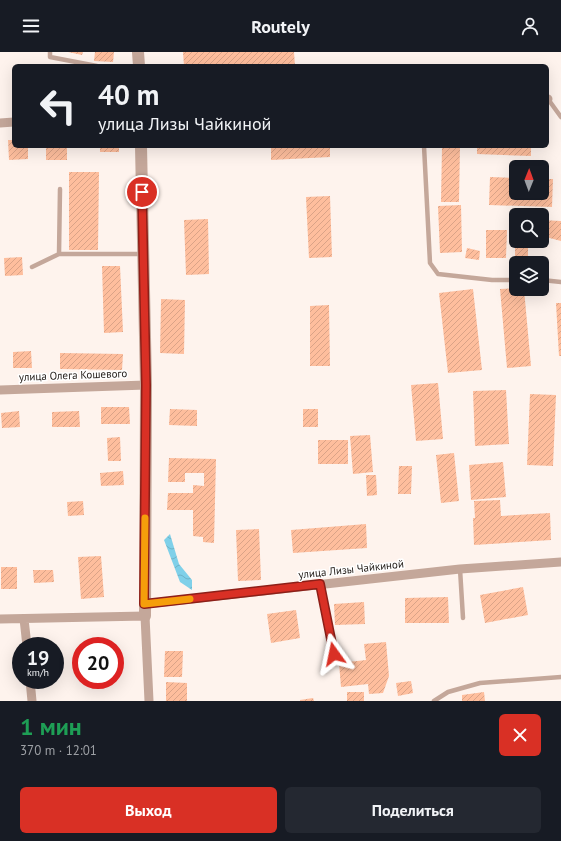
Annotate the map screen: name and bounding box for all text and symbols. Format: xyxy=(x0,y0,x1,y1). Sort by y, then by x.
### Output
icon: menu xyxy=(20,15,42,37)
text: Routely xyxy=(251,15,310,38)
icon: person xyxy=(519,15,541,37)
text: 40 m xyxy=(98,76,159,113)
icon: left xyxy=(32,80,84,132)
text: улица Лизы Чайкиной xyxy=(98,112,271,135)
north arrow xyxy=(509,160,549,200)
map controls xyxy=(509,160,549,296)
pin xyxy=(125,175,159,209)
icon: arrive xyxy=(131,181,153,203)
button: search xyxy=(509,208,549,248)
button: layers xyxy=(509,256,549,296)
street label: улица Олега Кошевого xyxy=(19,366,128,384)
street label: улица Лизы Чайкиной xyxy=(298,556,404,582)
position arrow xyxy=(313,633,355,675)
speed limit sign: 20 xyxy=(72,637,124,689)
text: 19 xyxy=(27,645,49,671)
text: km/h xyxy=(27,666,49,679)
text: 1 мин xyxy=(20,711,82,742)
button: close xyxy=(499,714,541,756)
text: 370 m · 12:01 xyxy=(20,742,97,759)
button: Выход xyxy=(20,787,277,833)
button: Поделиться xyxy=(285,787,541,833)

